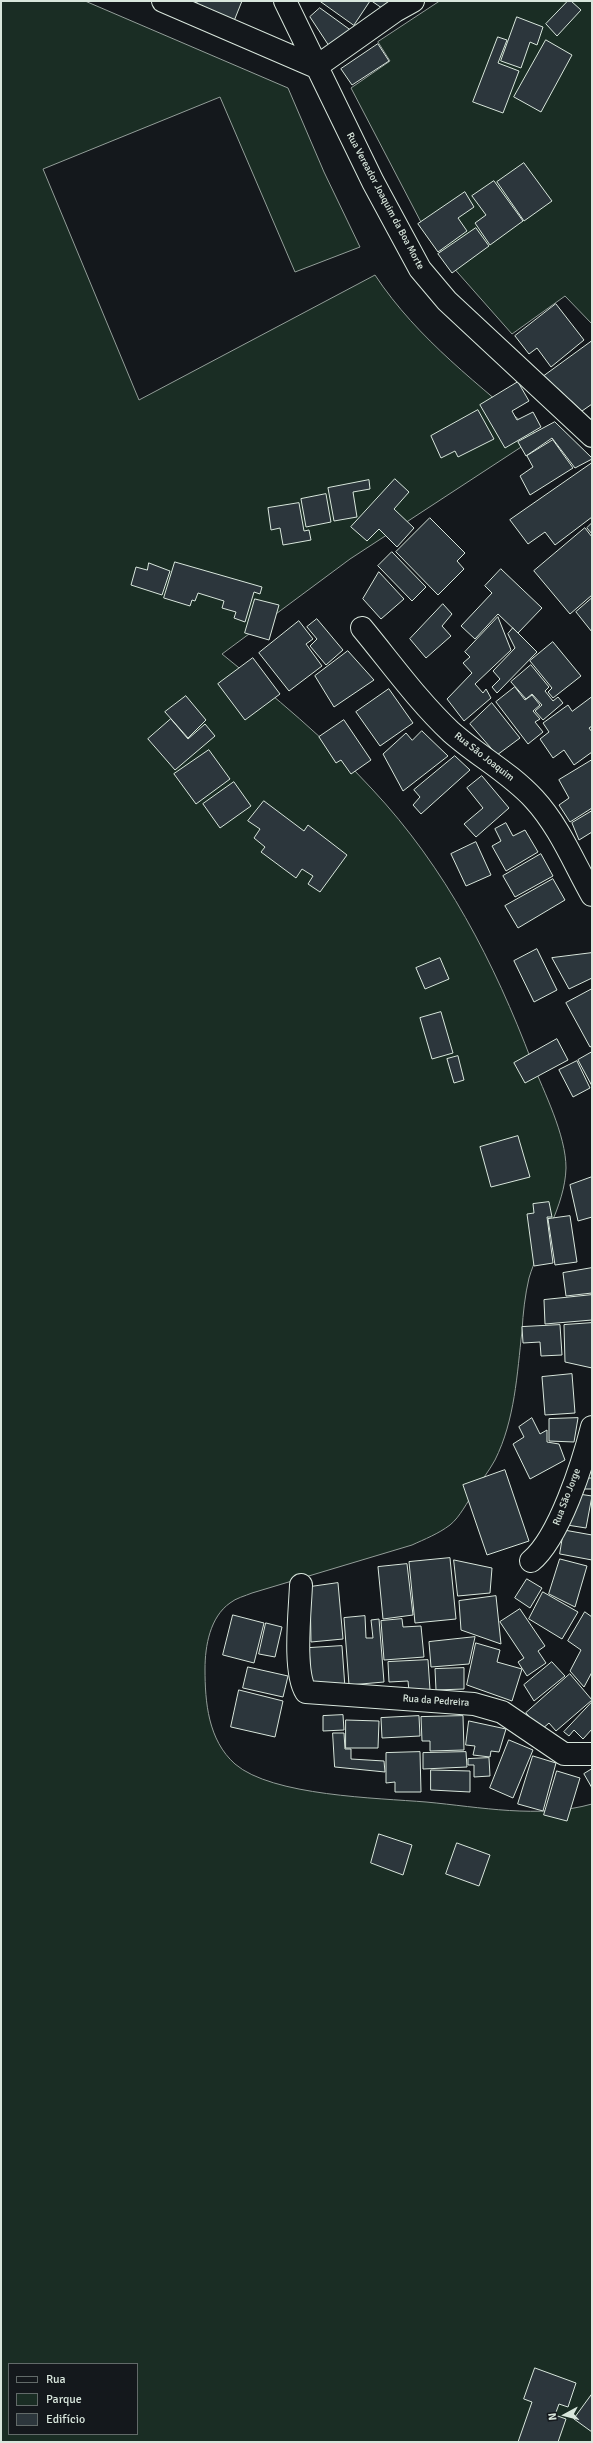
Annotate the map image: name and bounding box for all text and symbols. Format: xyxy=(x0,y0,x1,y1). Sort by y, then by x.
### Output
street label: Rua Vereador Joaquim da Boa Morte xyxy=(344,130,426,272)
street label: Rua São Joaquim xyxy=(452,730,516,784)
street label: Rua São Jorge xyxy=(551,1467,583,1527)
street label: Rua da Pedreira xyxy=(402,1693,470,1709)
legend xyxy=(8,2363,138,2435)
text: Rua xyxy=(46,2372,66,2387)
text: Parque xyxy=(46,2392,82,2407)
north arrow xyxy=(545,2395,585,2435)
text: Edifício xyxy=(46,2412,85,2427)
text: N xyxy=(546,2412,560,2421)

